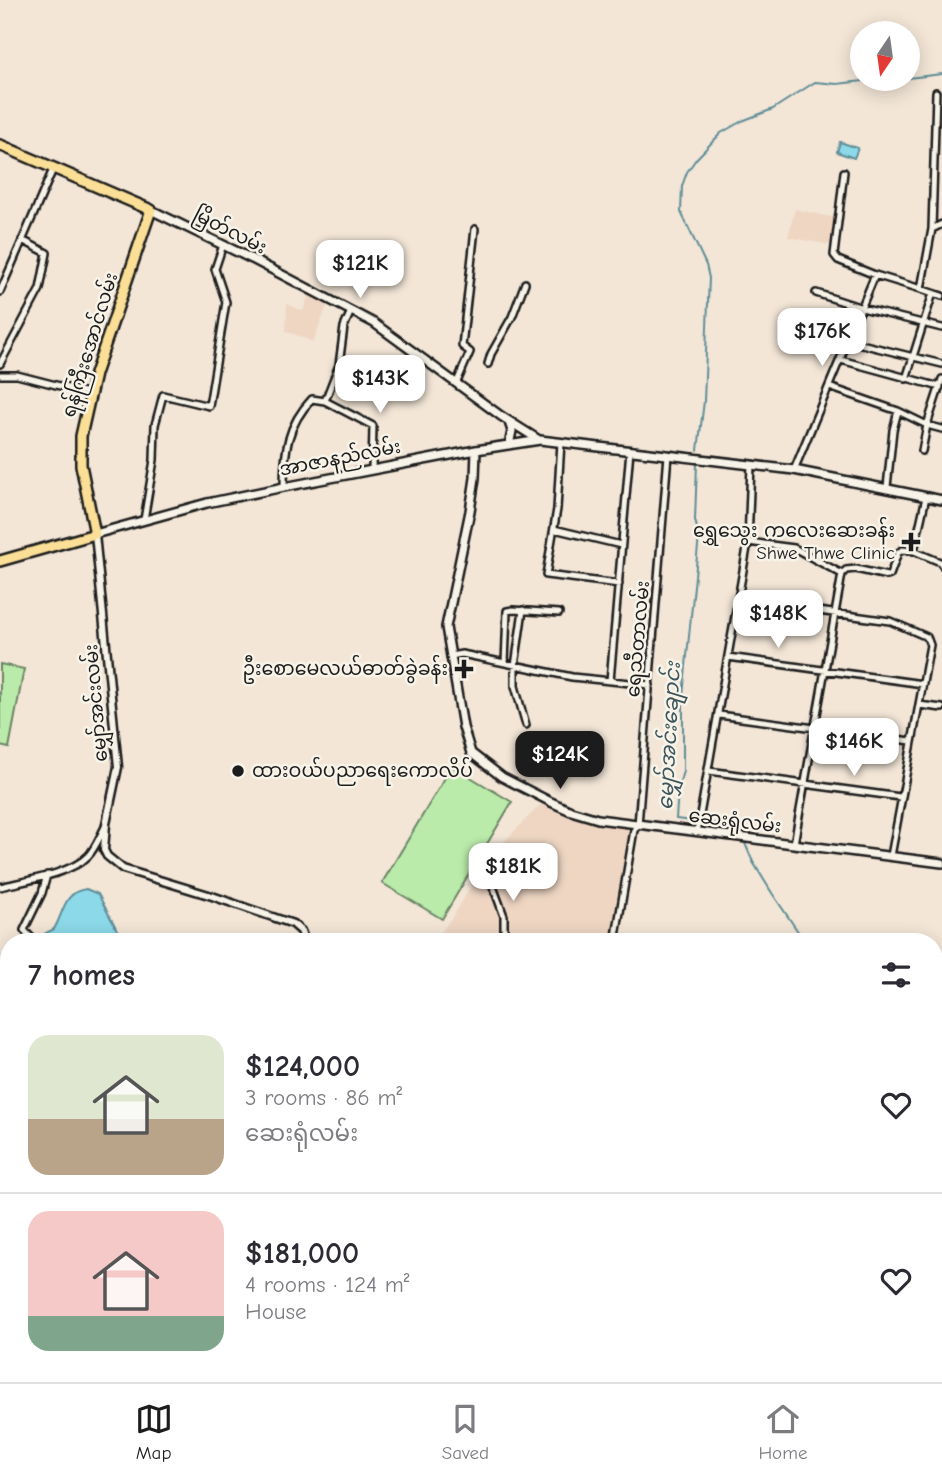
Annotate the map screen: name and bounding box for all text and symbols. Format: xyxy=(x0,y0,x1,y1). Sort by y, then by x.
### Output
north arrow xyxy=(850,21,920,91)
map controls xyxy=(850,21,920,91)
street label: မြိတ်လမ်း xyxy=(188,200,272,262)
pin: $121K xyxy=(311,240,409,300)
text: $121K xyxy=(332,249,388,276)
street label: ရန်ကြီးအောင်လမ်း xyxy=(54,269,126,421)
pin: $176K xyxy=(773,308,871,368)
text: $176K xyxy=(793,317,851,344)
pin: $143K xyxy=(331,356,429,415)
text: $143K xyxy=(351,364,409,391)
street label: အာဇာနည်လမ်း xyxy=(277,432,403,484)
place label: ရွှေသွေး ကလေးဆေးခန်း Shwe Thwe Clinic xyxy=(693,516,895,564)
marker: ရွှေသွေး ကလေးဆေးခန်း Shwe Thwe Clinic xyxy=(901,532,921,552)
street label: ရေသီတာလမ်း xyxy=(618,579,658,699)
pin: $148K xyxy=(729,590,827,650)
text: $148K xyxy=(749,599,807,626)
street label: မျှော်အင်းလမ်း xyxy=(76,643,117,763)
place label: ဦးစောမေလယ်ဓာတ်ခွဲခန်း xyxy=(242,654,448,684)
marker: ဦးစောမေလယ်ဓာတ်ခွဲခန်း xyxy=(454,659,474,679)
water label: မျှော်အင်းချောင်း xyxy=(650,659,690,811)
pin: $146K xyxy=(805,718,903,778)
text: $146K xyxy=(825,727,883,754)
pin: $124K xyxy=(511,732,609,791)
text: $124K xyxy=(531,740,589,767)
place label: ထားဝယ်ပညာရေးကောလိပ် xyxy=(252,756,473,786)
marker: ထားဝယ်ပညာရေးကောလိပ် xyxy=(230,763,246,779)
street label: ဆေးရုံလမ်း xyxy=(687,800,783,843)
pin: $181K xyxy=(464,844,562,903)
text: $181K xyxy=(485,852,541,879)
icon: filters xyxy=(877,956,915,994)
text: 7 homes xyxy=(28,958,135,993)
text: $124,000 xyxy=(245,1049,360,1084)
icon: home xyxy=(84,1063,168,1147)
text: 3 rooms · 86 m² xyxy=(245,1084,402,1111)
icon: heart xyxy=(877,1086,915,1124)
text: ဆေးရုံလမ်း xyxy=(245,1120,358,1147)
text: $181,000 xyxy=(245,1236,359,1271)
icon: home xyxy=(84,1239,168,1323)
icon: heart xyxy=(877,1262,915,1300)
text: 4 rooms · 124 m² xyxy=(245,1271,409,1298)
text: House xyxy=(245,1298,307,1325)
tab: Map xyxy=(135,1400,173,1464)
tab: Saved xyxy=(442,1400,489,1464)
tab: Home xyxy=(758,1400,807,1464)

